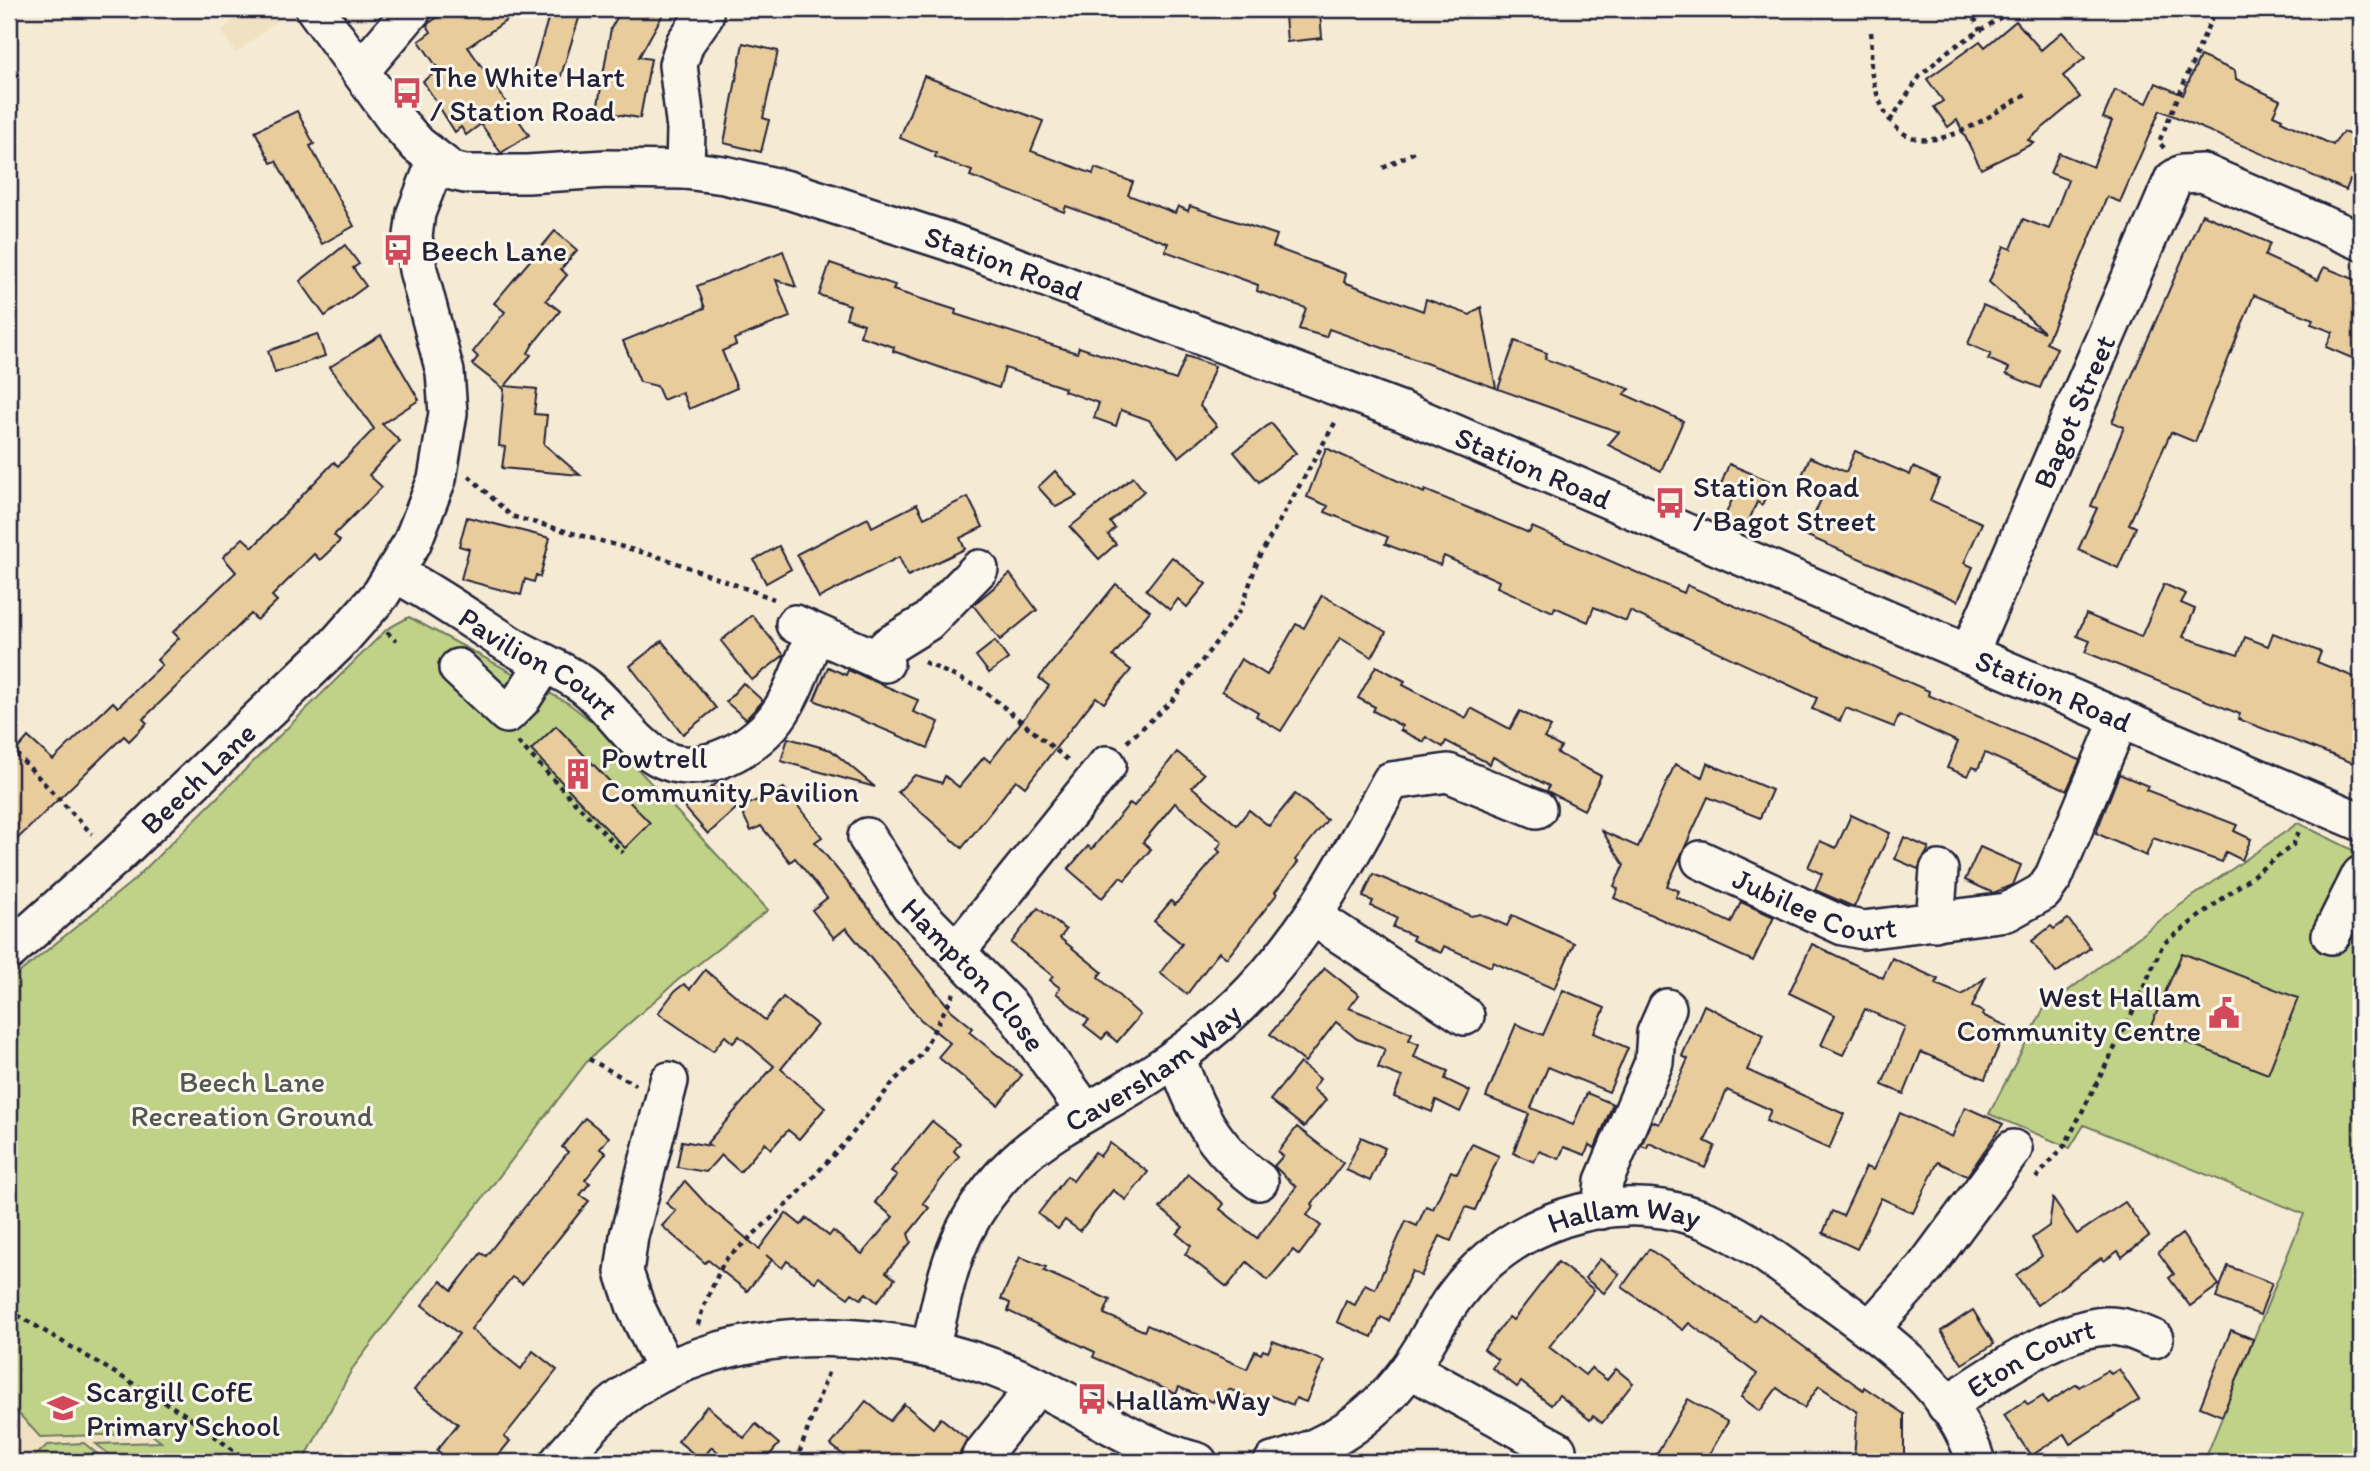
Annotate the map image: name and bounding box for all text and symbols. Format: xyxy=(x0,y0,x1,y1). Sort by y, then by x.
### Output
place label: The White Hart / Station Road xyxy=(430,58,625,129)
bus stop icon: The White Hart / Station Road xyxy=(390,76,424,110)
street label: Station Road xyxy=(920,217,1089,309)
place label: Beech Lane xyxy=(421,232,567,269)
bus stop icon: Beech Lane xyxy=(381,233,415,267)
street label: Bagot Street xyxy=(2024,329,2123,494)
street label: Station Road xyxy=(1450,418,1618,517)
place label: Station Road / Bagot Street xyxy=(1693,468,1876,539)
bus stop icon: Station Road / Bagot Street xyxy=(1653,486,1687,520)
street label: Pavilion Court xyxy=(452,598,627,727)
street label: Station Road xyxy=(1970,641,2138,740)
street label: Beech Lane xyxy=(132,714,263,842)
place label: Powtrell Community Pavilion xyxy=(601,739,859,810)
building icon: Powtrell Community Pavilion xyxy=(561,757,595,791)
street label: Jubilee Court xyxy=(1727,859,1898,949)
street label: Hampton Close xyxy=(894,889,1055,1059)
place label: West Hallam Community Centre xyxy=(1956,978,2201,1049)
street label: Caversham Way xyxy=(1058,995,1248,1140)
public building icon: West Hallam Community Centre xyxy=(2207,996,2241,1030)
park label: Beech Lane Recreation Ground xyxy=(131,1063,374,1134)
street label: Hallam Way xyxy=(1542,1188,1706,1241)
street label: Eton Court xyxy=(1959,1309,2098,1406)
place label: Scargill CofE Primary School xyxy=(86,1373,280,1444)
place label: Hallam Way xyxy=(1115,1381,1270,1418)
bus stop icon: Hallam Way xyxy=(1075,1382,1109,1416)
school or university icon: Scargill CofE Primary School xyxy=(46,1391,80,1425)

